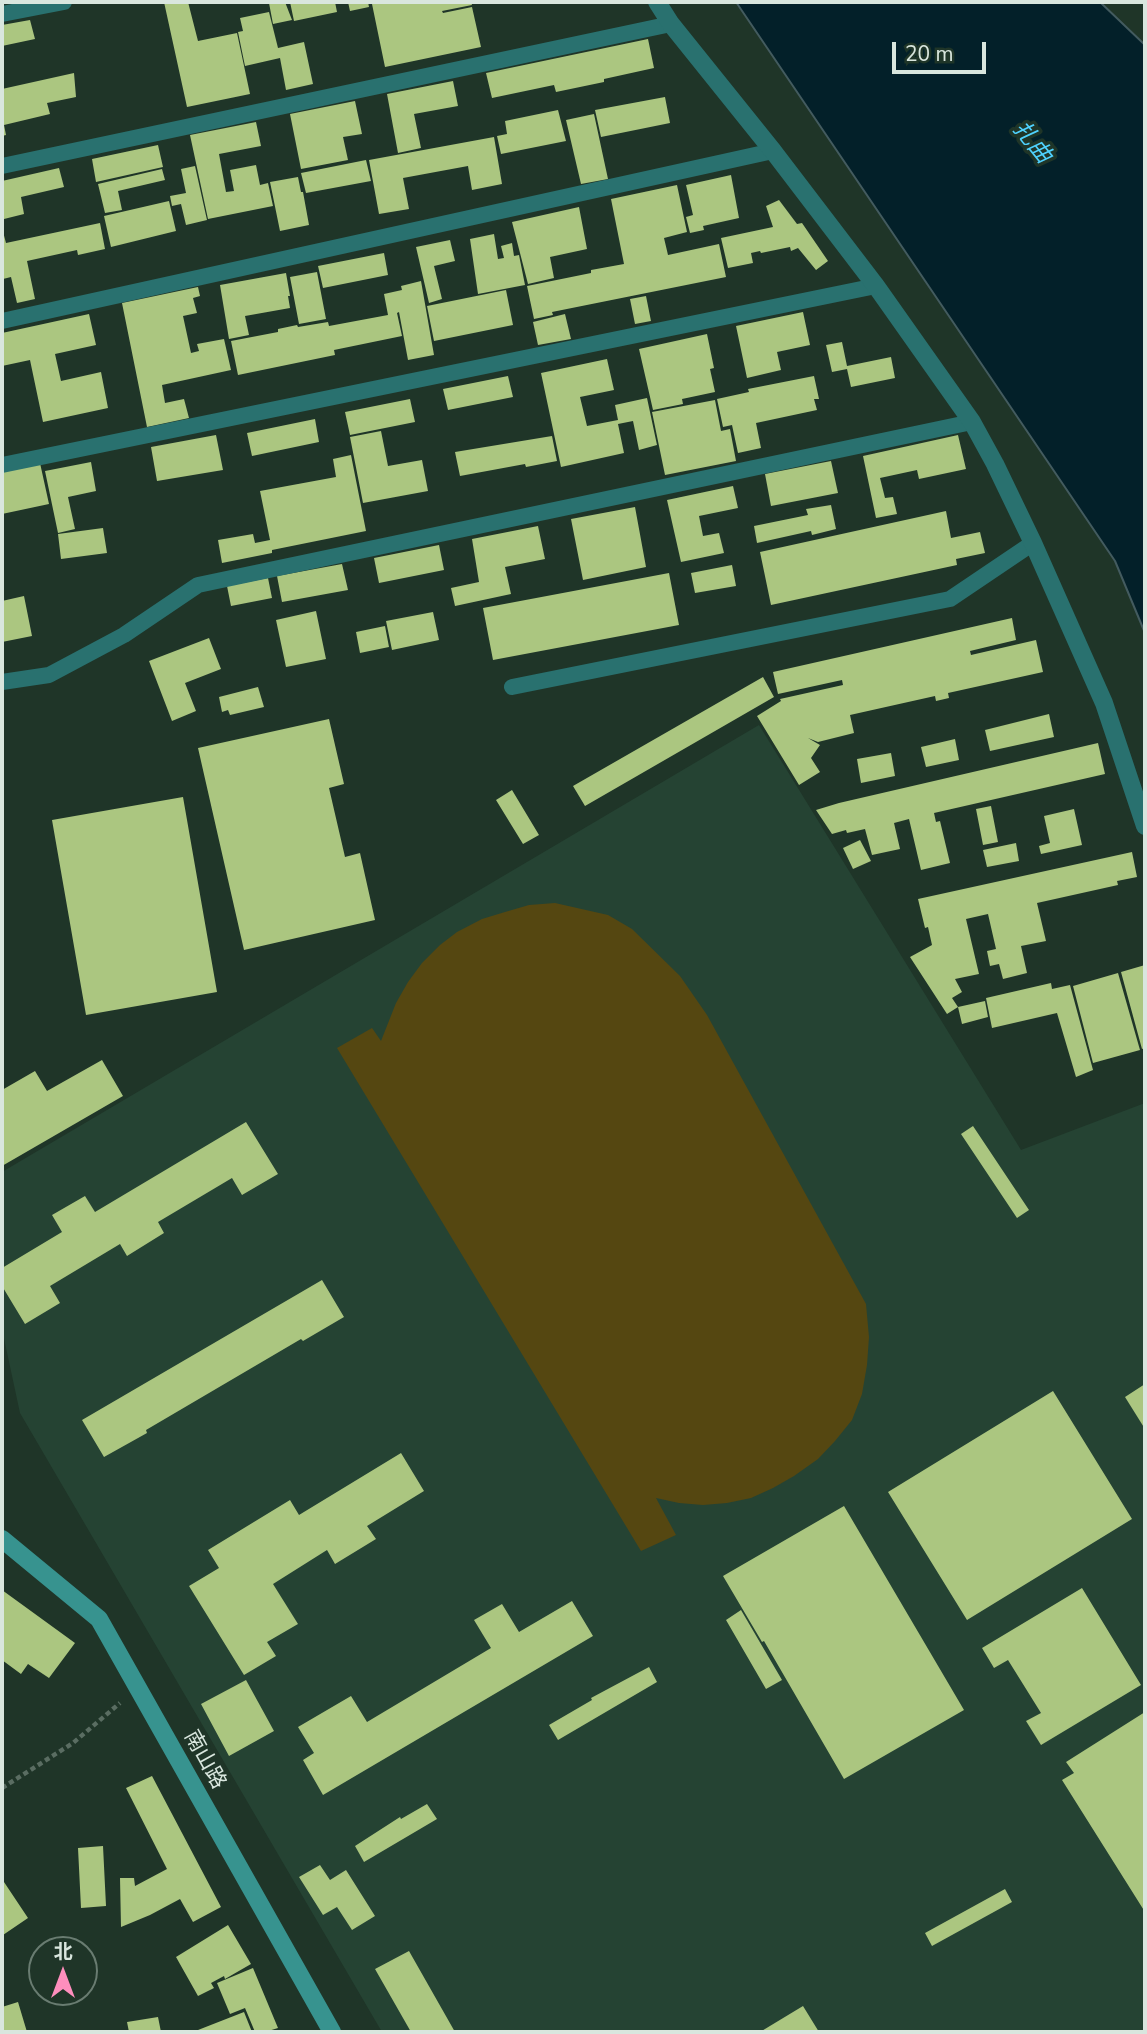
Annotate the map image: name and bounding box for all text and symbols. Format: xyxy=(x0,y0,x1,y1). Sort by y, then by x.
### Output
scale bar xyxy=(895,28,990,72)
text: 20 m xyxy=(905,40,954,68)
water label: 扎曲 xyxy=(1006,116,1056,170)
street label: 南山路 xyxy=(178,1726,230,1794)
north arrow xyxy=(28,1936,98,2006)
text: 北 xyxy=(53,1939,73,1965)

